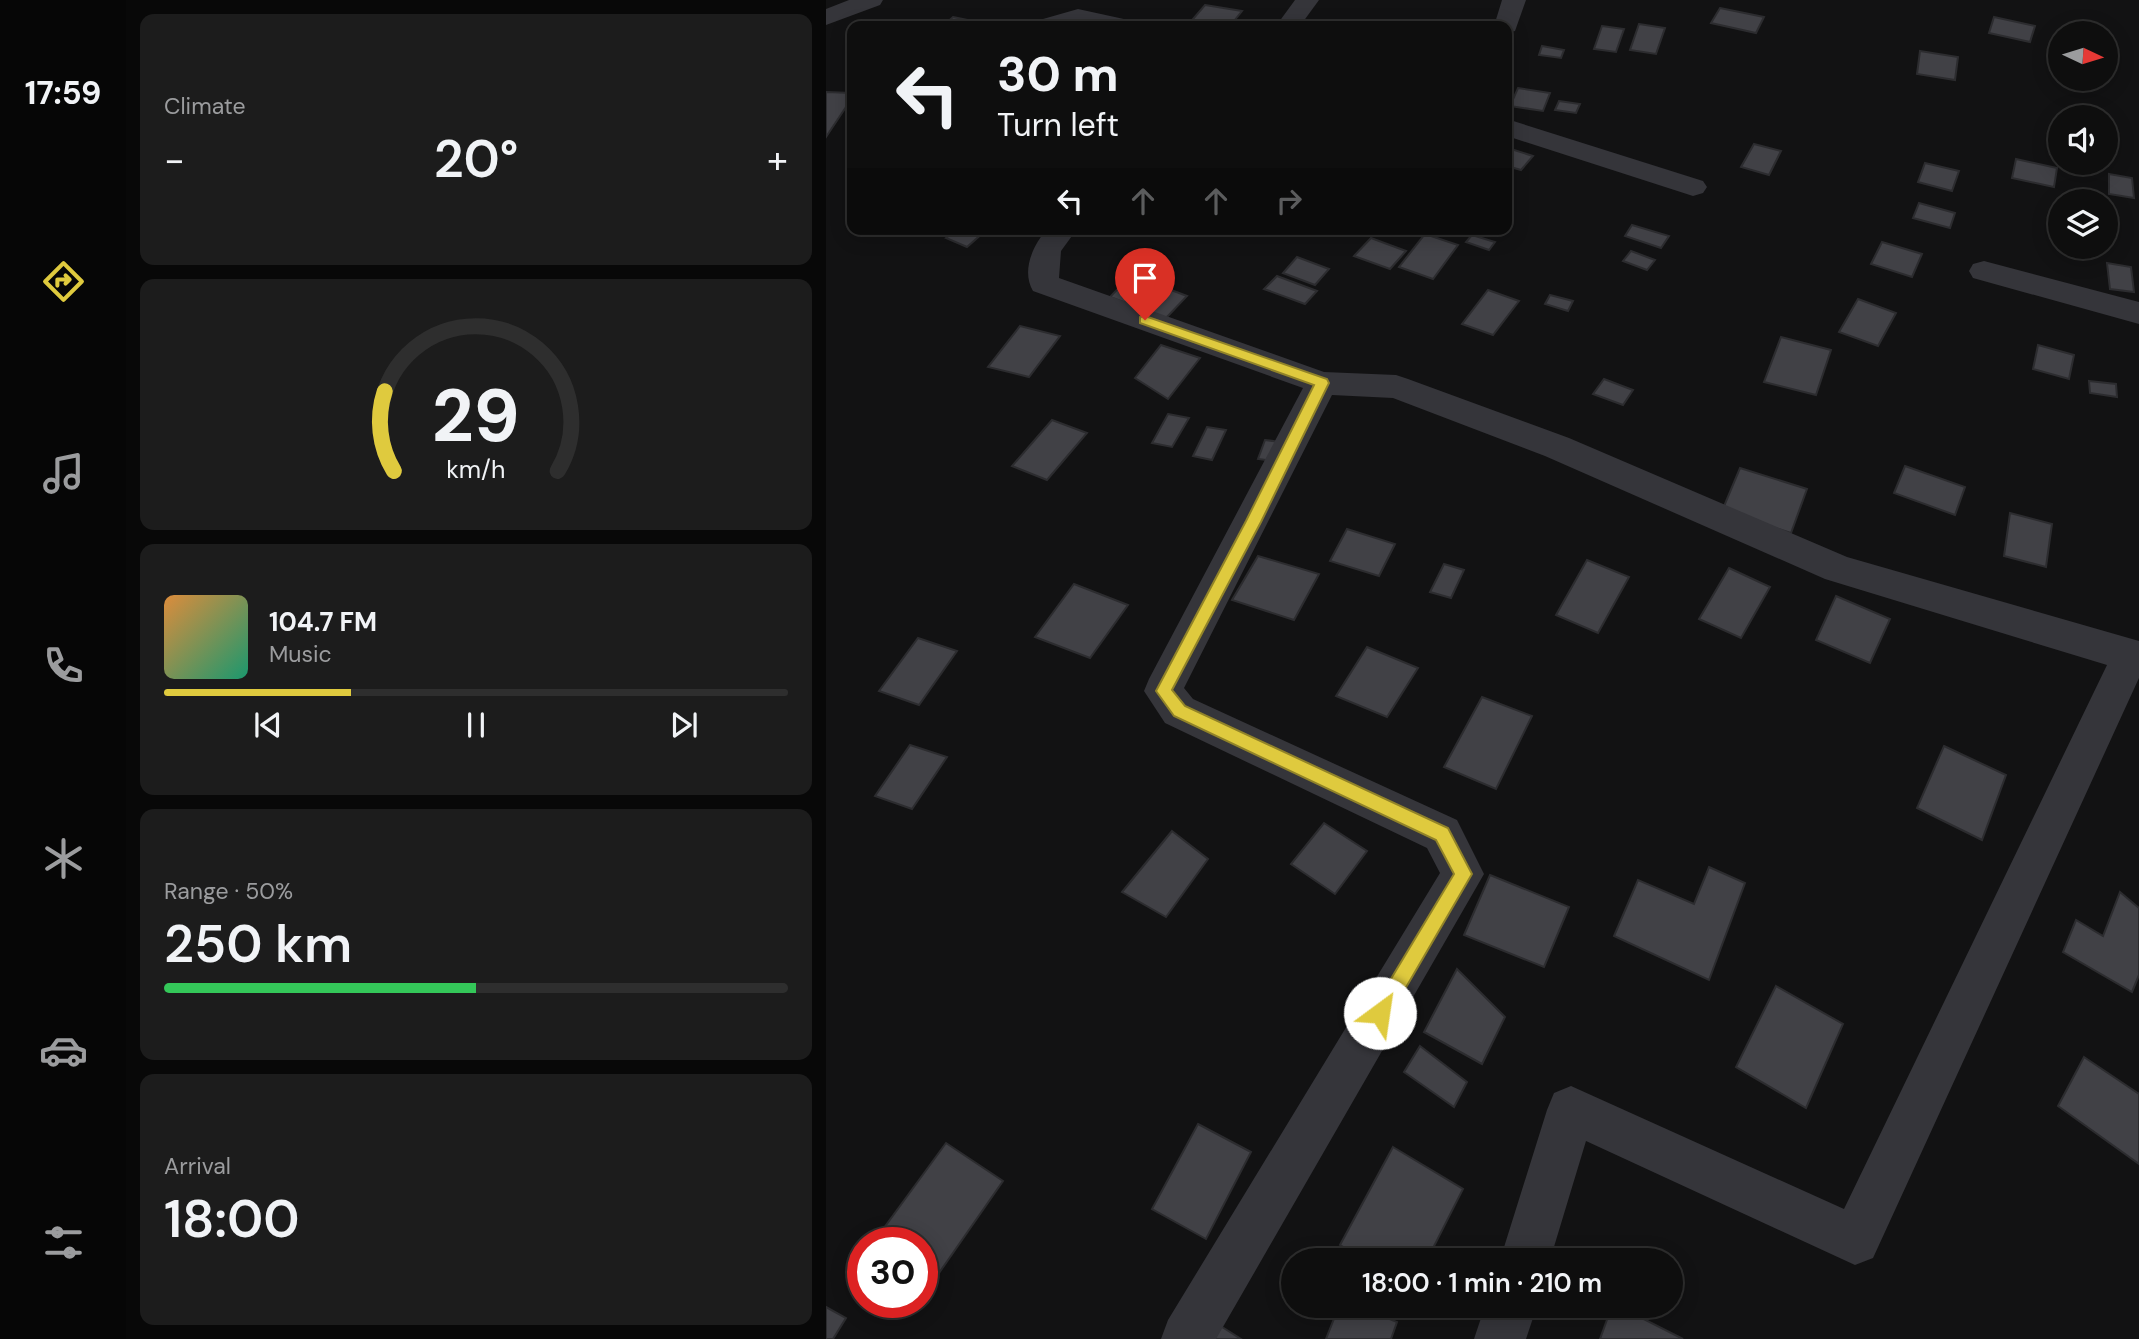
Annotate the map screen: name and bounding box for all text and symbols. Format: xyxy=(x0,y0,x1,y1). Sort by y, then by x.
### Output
north arrow xyxy=(2048,21,2118,91)
map controls xyxy=(2048,21,2118,259)
text: 30 m xyxy=(997,42,1119,106)
icon: left xyxy=(882,49,973,140)
text: 17:59 xyxy=(25,72,101,114)
text: Climate xyxy=(164,91,246,121)
text: Turn left xyxy=(997,104,1119,146)
button: sound xyxy=(2048,105,2118,175)
text: 20° xyxy=(434,125,518,193)
text: − xyxy=(164,135,185,185)
text: + xyxy=(767,135,788,185)
icon: left xyxy=(1051,182,1089,220)
icon: ahead xyxy=(1124,182,1162,220)
icon: ahead xyxy=(1197,182,1235,220)
icon: right xyxy=(1270,182,1308,220)
button: layers xyxy=(2048,189,2118,259)
pin xyxy=(1115,248,1175,320)
icon: directions xyxy=(39,257,88,306)
icon: arrive xyxy=(1126,259,1164,297)
text: 29 xyxy=(432,369,520,464)
icon: music xyxy=(39,449,88,498)
text: km/h xyxy=(446,452,506,485)
text: 104.7 FM xyxy=(269,605,377,639)
text: Music xyxy=(269,639,332,669)
icon: phone xyxy=(39,641,88,690)
icon: previous xyxy=(249,706,287,744)
icon: pause xyxy=(457,706,495,744)
icon: next xyxy=(665,706,703,744)
icon: climate xyxy=(39,834,88,883)
text: Range · 50% xyxy=(164,876,293,906)
text: 250 km xyxy=(164,910,352,978)
position arrow xyxy=(1343,976,1417,1050)
icon: car xyxy=(39,1026,88,1075)
text: Arrival xyxy=(164,1151,231,1181)
text: 18:00 xyxy=(164,1185,300,1253)
icon: filters xyxy=(39,1218,88,1267)
speed limit sign: 30 xyxy=(847,1227,938,1318)
text: 18:00 · 1 min · 210 m xyxy=(1362,1266,1602,1300)

